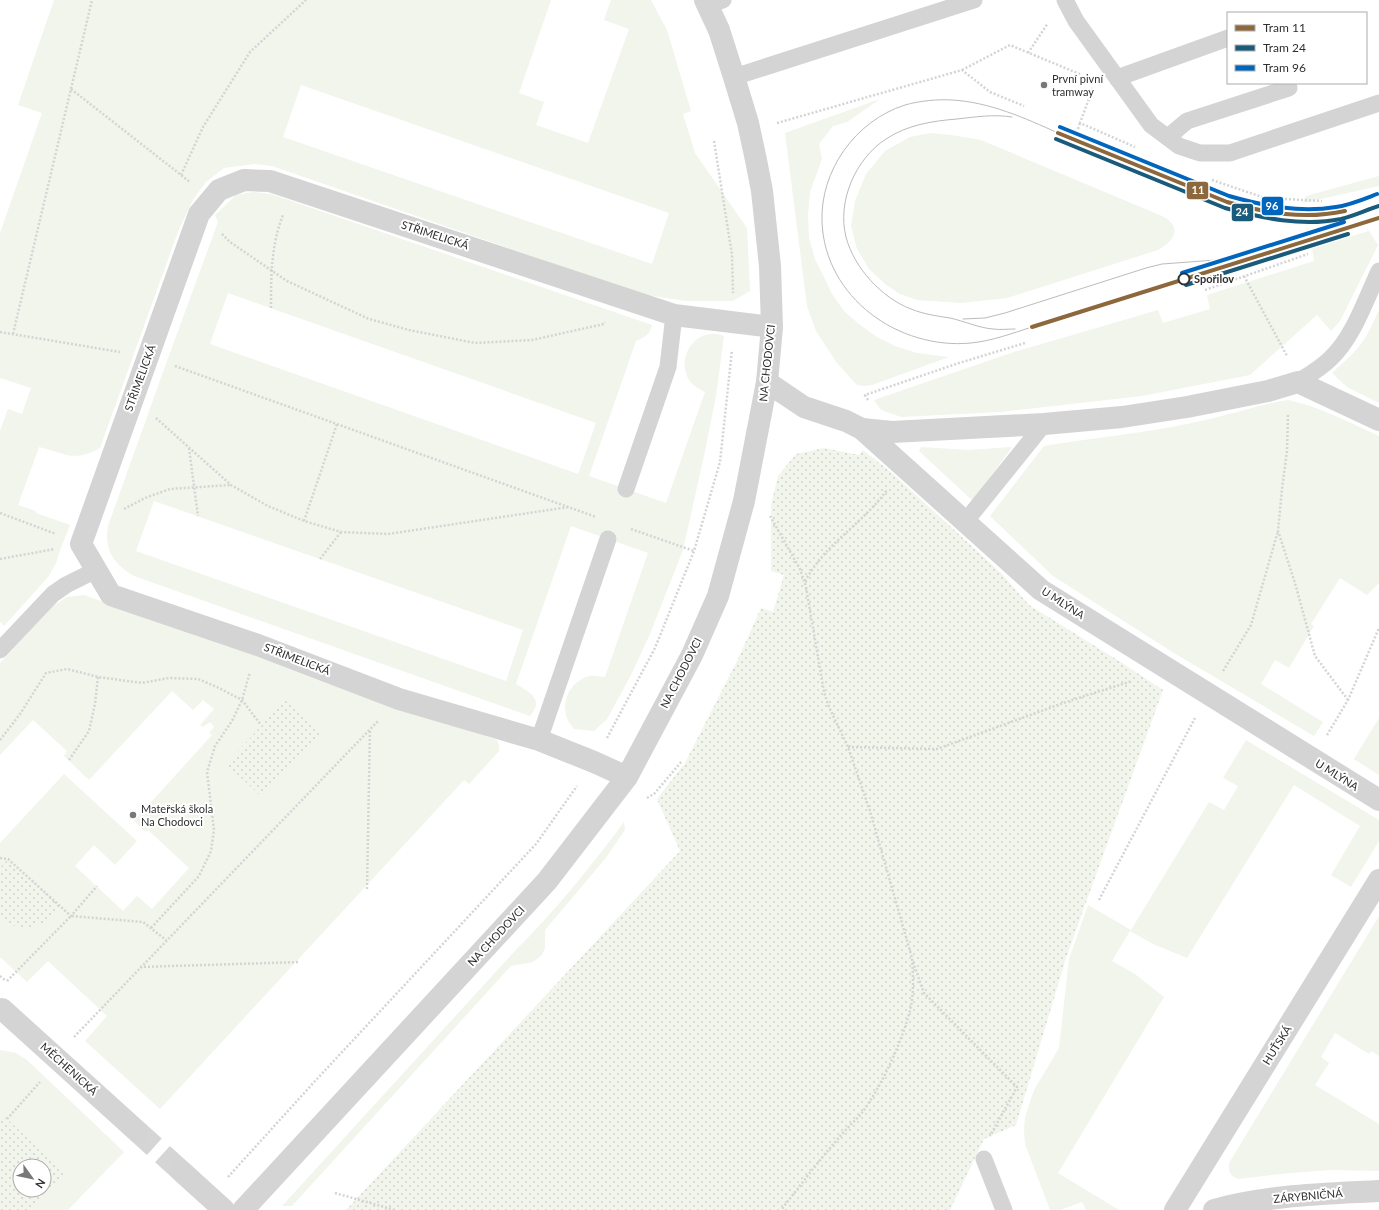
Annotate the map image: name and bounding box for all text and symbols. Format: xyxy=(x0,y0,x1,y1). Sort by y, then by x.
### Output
legend xyxy=(1227,12,1367,84)
text: Tram 11 xyxy=(1263,20,1306,35)
text: Tram 24 xyxy=(1263,40,1306,55)
text: Tram 96 xyxy=(1263,60,1306,75)
place label: První pivní tramway xyxy=(1052,72,1103,98)
marker: První pivní tramway xyxy=(1039,80,1049,90)
line badge: 11 xyxy=(1186,181,1209,200)
text: 11 xyxy=(1192,183,1204,196)
line badge: 96 xyxy=(1261,196,1284,216)
text: 96 xyxy=(1266,199,1279,212)
line badge: 24 xyxy=(1231,203,1254,222)
text: 24 xyxy=(1236,205,1249,218)
street label: STŘIMELICKÁ xyxy=(400,218,471,252)
marker: Spořilov xyxy=(1177,272,1191,286)
place label: Spořilov xyxy=(1194,272,1234,285)
street label: NA CHODOVCI xyxy=(756,324,777,402)
street label: STŘIMELICKÁ xyxy=(121,342,158,413)
street label: U MLÝNA xyxy=(1039,584,1088,622)
street label: NA CHODOVCI xyxy=(657,635,704,710)
street label: STŘIMELICKÁ xyxy=(262,640,333,677)
street label: U MLÝNA xyxy=(1313,756,1362,793)
place label: Mateřská škola Na Chodovci xyxy=(141,802,213,828)
marker: Mateřská škola Na Chodovci xyxy=(128,810,138,820)
street label: NA CHODOVCI xyxy=(464,903,527,968)
street label: HUŤSKÁ xyxy=(1259,1022,1294,1067)
street label: MĚCHENICKÁ xyxy=(38,1040,101,1098)
north arrow xyxy=(12,1158,52,1198)
text: N xyxy=(33,1177,49,1191)
street label: ZÁRYBNIČNÁ xyxy=(1273,1186,1344,1205)

